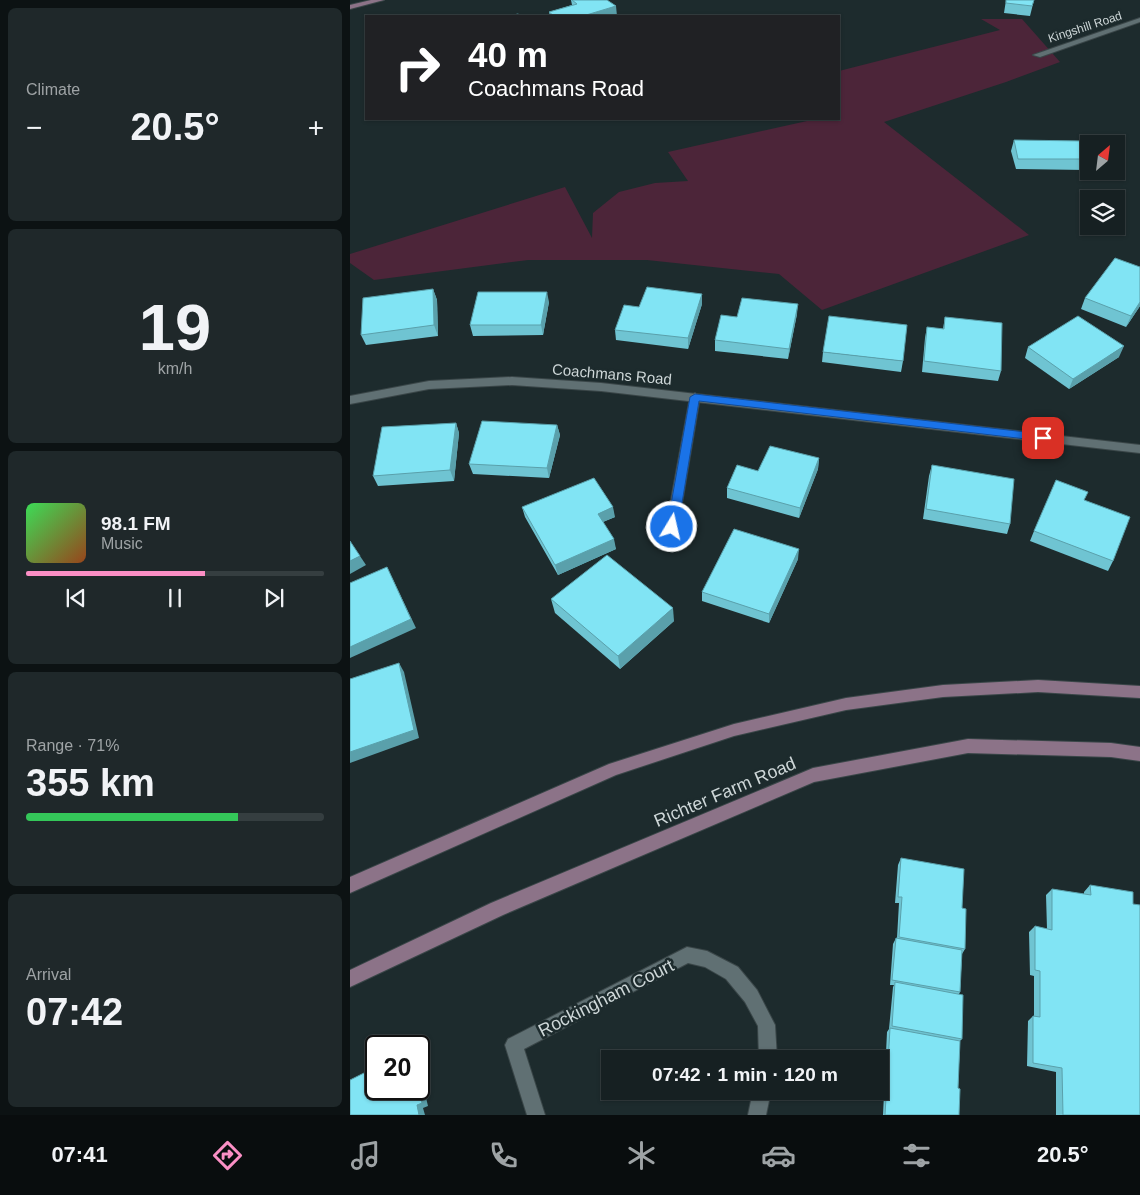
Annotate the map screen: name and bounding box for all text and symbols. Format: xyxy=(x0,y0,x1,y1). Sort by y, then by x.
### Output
street label: Kingshill Road xyxy=(1046,8,1124,46)
icon: right xyxy=(385,35,450,100)
text: 40 m xyxy=(468,35,548,74)
text: Coachmans Road xyxy=(468,76,644,101)
text: Climate xyxy=(26,81,80,98)
text: 20.5° xyxy=(130,106,220,148)
text: − xyxy=(26,112,42,143)
text: + xyxy=(308,112,324,143)
north arrow xyxy=(1080,135,1125,180)
map controls xyxy=(1080,135,1125,235)
button: layers xyxy=(1080,190,1125,235)
text: 19 xyxy=(139,291,211,364)
text: km/h xyxy=(158,360,192,377)
street label: Coachmans Road xyxy=(551,360,673,388)
pin xyxy=(1022,417,1064,459)
icon: arrive xyxy=(1029,424,1057,452)
position arrow xyxy=(645,500,697,552)
text: 98.1 FM xyxy=(101,513,171,534)
text: Music xyxy=(101,535,143,552)
icon: previous xyxy=(62,584,90,612)
icon: pause xyxy=(161,584,189,612)
icon: next xyxy=(260,584,288,612)
text: Range · 71% xyxy=(26,737,119,754)
street label: Richter Farm Road xyxy=(651,753,799,831)
text: 355 km xyxy=(26,762,155,804)
street label: Rockingham Court xyxy=(535,955,677,1041)
text: Arrival xyxy=(26,966,71,983)
text: 07:42 xyxy=(26,991,123,1033)
speed limit sign: 20 xyxy=(365,1035,430,1100)
text: 07:42 · 1 min · 120 m xyxy=(652,1064,838,1085)
icon: directions xyxy=(210,1138,245,1173)
icon: music xyxy=(348,1138,383,1173)
icon: phone xyxy=(486,1138,521,1173)
icon: climate xyxy=(624,1138,659,1173)
icon: car xyxy=(761,1138,796,1173)
icon: filters xyxy=(899,1138,934,1173)
text: 07:41 xyxy=(51,1142,108,1167)
text: 20.5° xyxy=(1037,1142,1089,1167)

